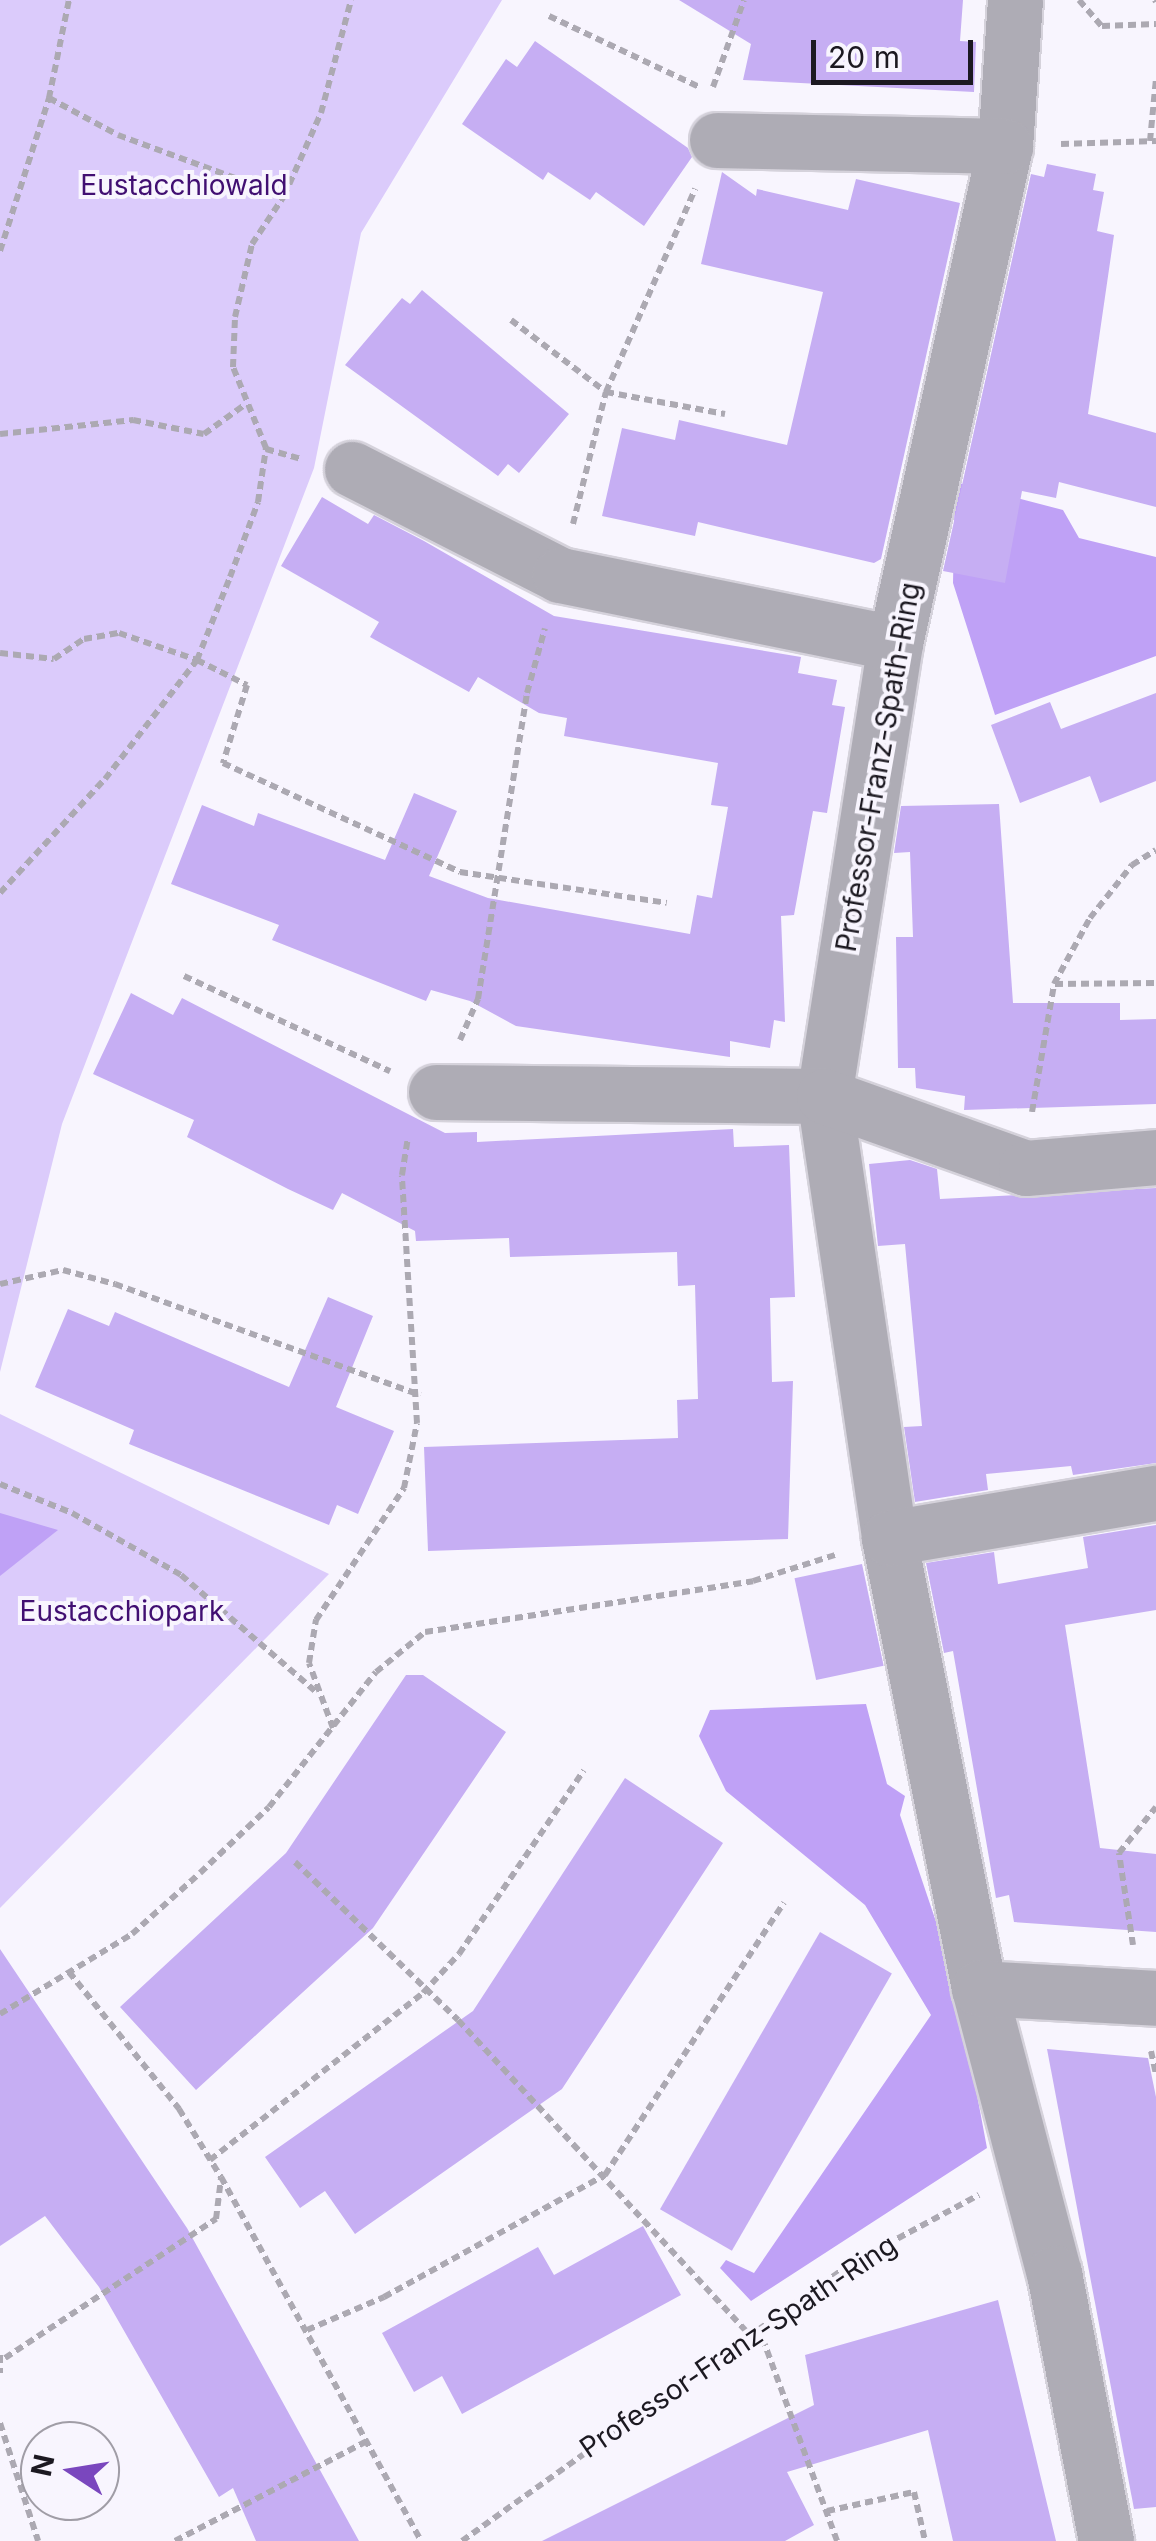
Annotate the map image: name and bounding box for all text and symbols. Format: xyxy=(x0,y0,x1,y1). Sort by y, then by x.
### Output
scale bar xyxy=(816,20,978,82)
text: 20 m xyxy=(828,39,900,75)
park label: Eustacchiowald xyxy=(80,168,288,202)
street label: Professor-Franz-Spath-Ring xyxy=(829,580,927,954)
park label: Eustacchiopark xyxy=(20,1594,224,1628)
street label: Professor-Franz-Spath-Ring xyxy=(573,2227,903,2465)
north arrow xyxy=(20,2421,120,2521)
text: N xyxy=(24,2451,61,2479)

